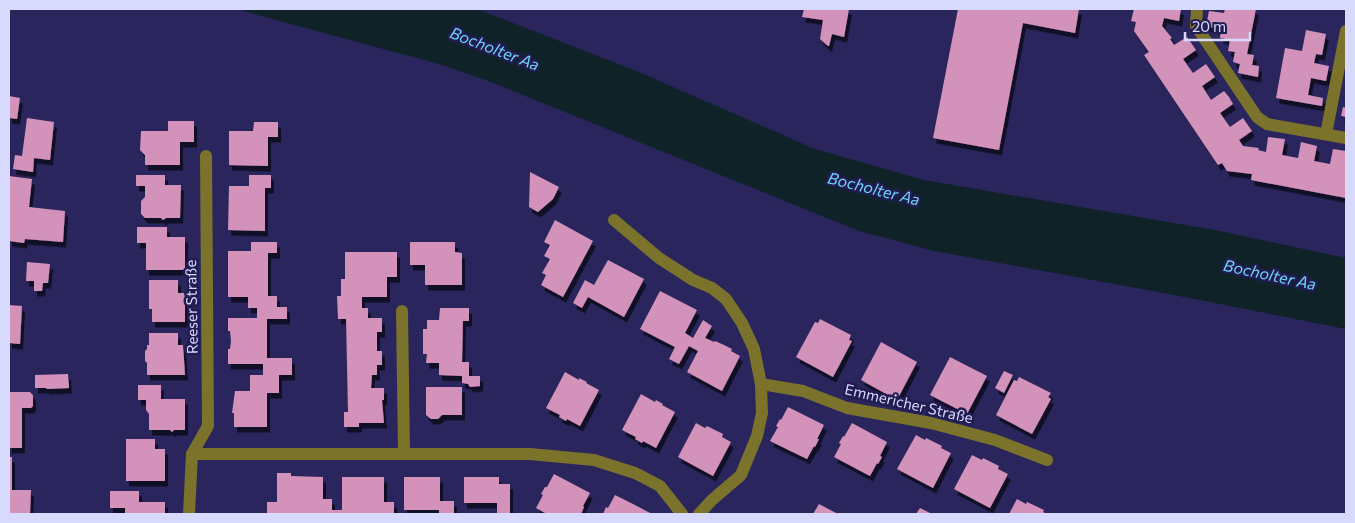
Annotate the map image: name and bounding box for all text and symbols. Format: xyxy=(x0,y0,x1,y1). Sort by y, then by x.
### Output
scale bar xyxy=(1185,10,1250,42)
text: 20 m xyxy=(1192,17,1226,35)
water label: Bocholter Aa xyxy=(448,22,542,74)
water label: Bocholter Aa xyxy=(826,167,922,209)
water label: Bocholter Aa xyxy=(1222,255,1318,293)
street label: Reeser Straße xyxy=(181,260,201,354)
street label: Emmericher Straße xyxy=(843,379,975,427)

